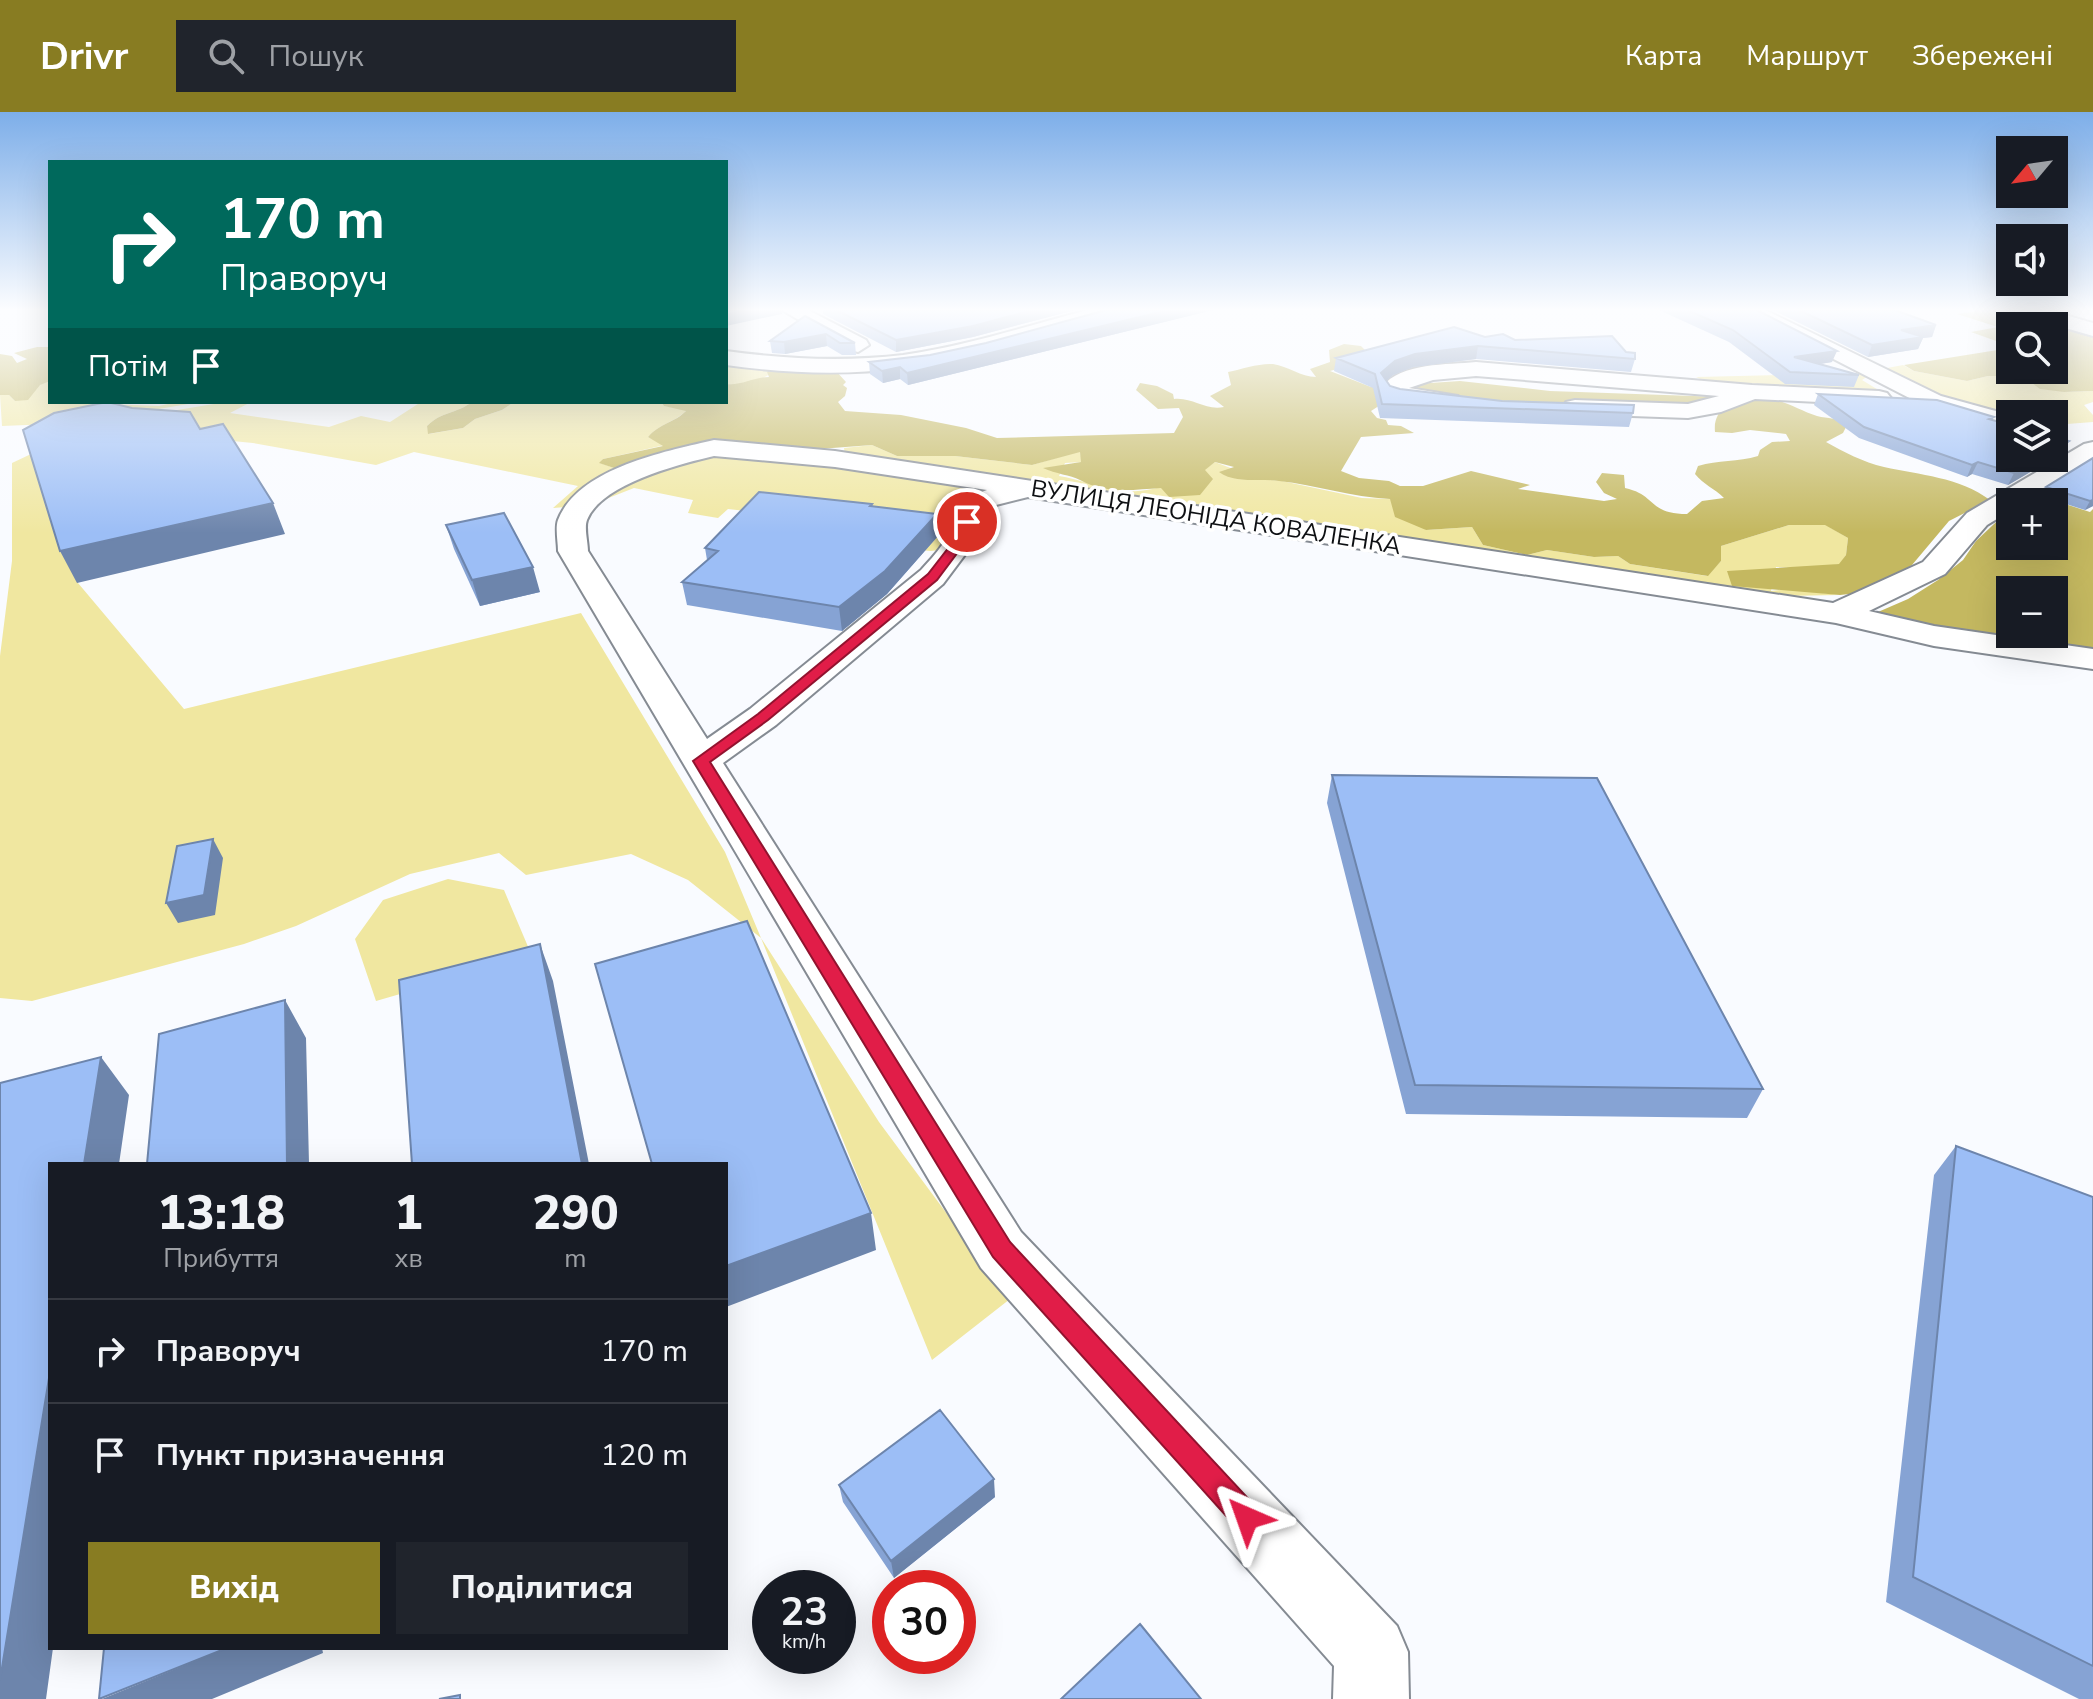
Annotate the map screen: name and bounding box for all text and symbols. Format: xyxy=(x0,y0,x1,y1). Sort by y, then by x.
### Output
search box xyxy=(176,20,736,92)
text: Drivr xyxy=(40,31,128,82)
icon: search xyxy=(204,34,248,78)
text: Пошук xyxy=(268,36,364,77)
text: Карта xyxy=(1625,37,1702,75)
text: Маршрут xyxy=(1746,37,1868,75)
text: Збережені xyxy=(1912,37,2053,75)
north arrow xyxy=(1996,136,2068,208)
map controls xyxy=(1996,136,2068,648)
text: 170 m xyxy=(220,181,385,258)
icon: right xyxy=(88,192,192,296)
button: sound xyxy=(1996,224,2068,296)
text: Праворуч xyxy=(220,254,388,303)
button: search xyxy=(1996,312,2068,384)
icon: arrive xyxy=(184,344,228,388)
text: Потім xyxy=(88,346,168,387)
button: layers xyxy=(1996,400,2068,472)
street label: ВУЛИЦЯ ЛЕОНІДА КОВАЛЕНКА xyxy=(1029,472,1404,562)
pin xyxy=(933,488,1001,556)
button: + xyxy=(1996,488,2068,560)
icon: arrive xyxy=(945,500,989,544)
button: − xyxy=(1996,576,2068,648)
text: 13:18 xyxy=(157,1180,285,1246)
text: 1 xyxy=(394,1180,423,1246)
text: 290 xyxy=(532,1180,619,1246)
text: Прибуття xyxy=(163,1241,279,1276)
text: хв xyxy=(395,1241,423,1276)
text: m xyxy=(564,1241,587,1276)
icon: right xyxy=(88,1329,132,1373)
text: Праворуч xyxy=(156,1331,301,1372)
text: 170 m xyxy=(601,1331,688,1372)
icon: arrive xyxy=(88,1433,132,1477)
text: Пункт призначення xyxy=(156,1435,445,1476)
text: 120 m xyxy=(601,1435,688,1476)
position arrow xyxy=(1205,1476,1289,1560)
button: Вихід xyxy=(88,1542,380,1634)
button: Поділитися xyxy=(396,1542,688,1634)
speed limit sign: 30 xyxy=(872,1570,976,1674)
text: 23 xyxy=(780,1585,828,1639)
text: km/h xyxy=(782,1628,826,1655)

